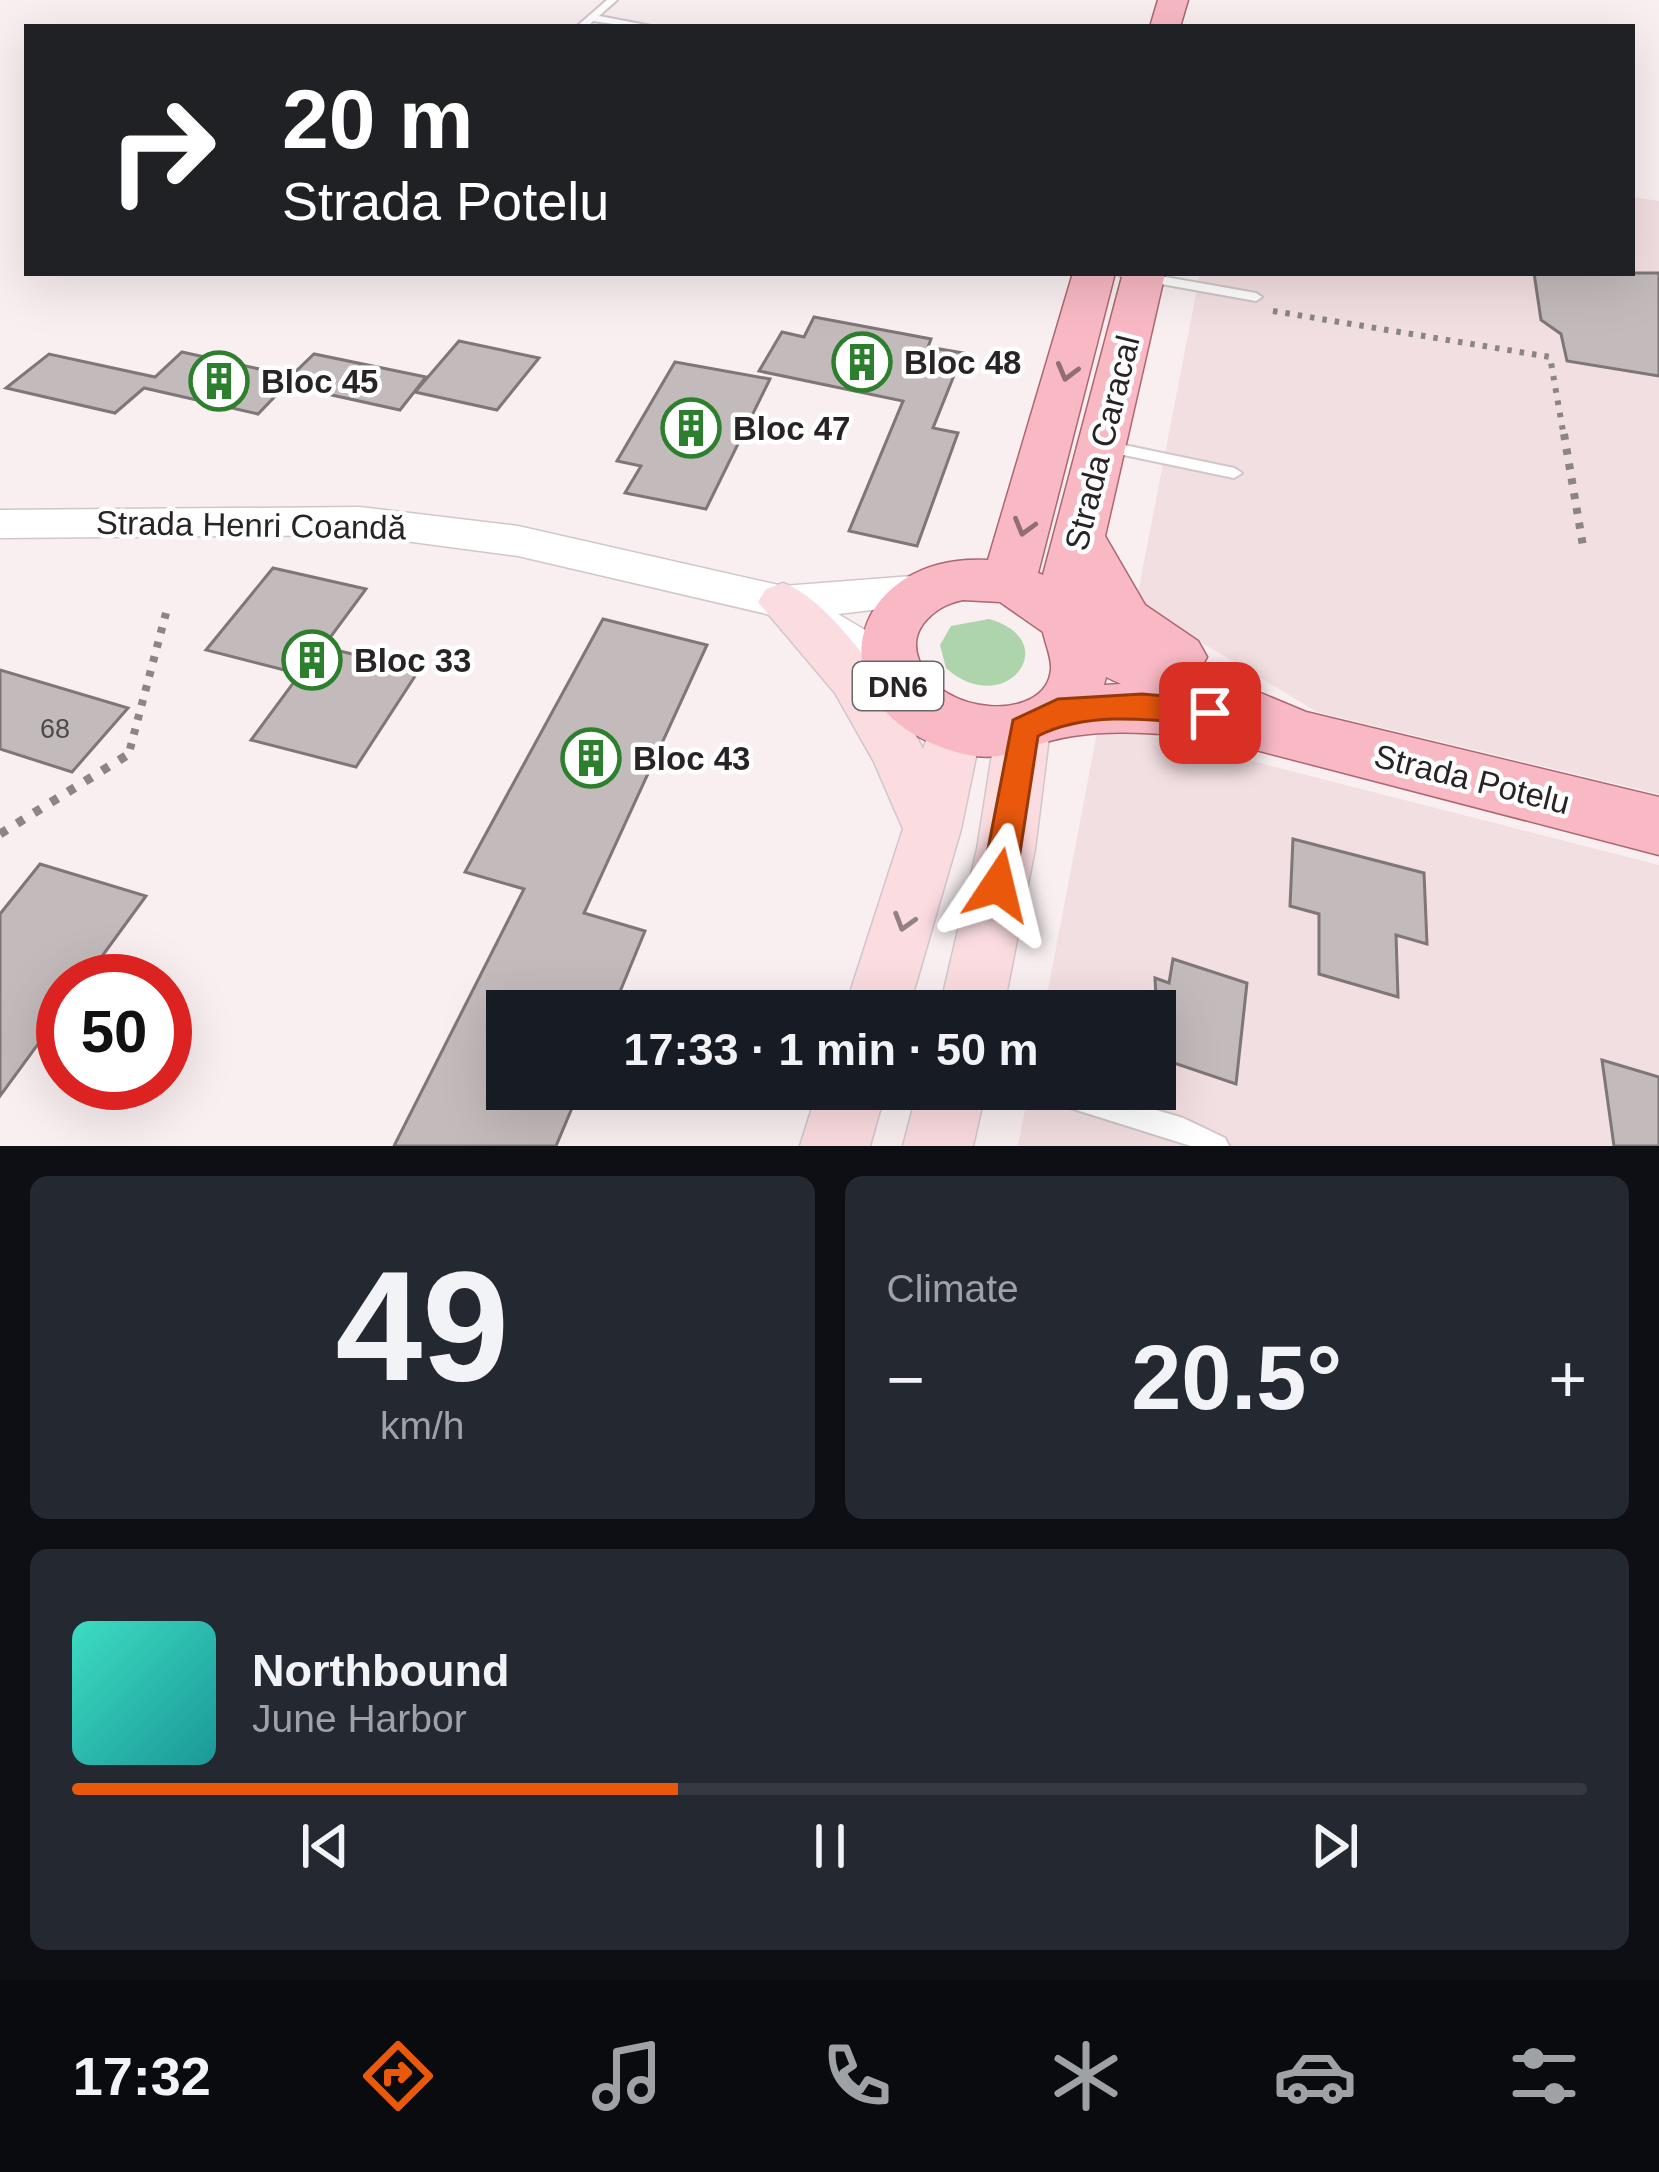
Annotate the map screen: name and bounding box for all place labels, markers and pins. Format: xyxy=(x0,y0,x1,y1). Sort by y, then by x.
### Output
building icon: Bloc 48 xyxy=(831,331,893,393)
place label: Bloc 48 xyxy=(904,344,1021,381)
building icon: Bloc 45 xyxy=(188,350,250,412)
place label: Bloc 45 xyxy=(261,363,378,400)
building icon: Bloc 47 xyxy=(660,397,722,459)
place label: Bloc 47 xyxy=(733,410,850,447)
building icon: Bloc 33 xyxy=(281,629,343,691)
place label: Bloc 33 xyxy=(354,642,471,679)
pin xyxy=(1159,662,1261,764)
building icon: Bloc 43 xyxy=(560,727,622,789)
place label: Bloc 43 xyxy=(633,740,750,777)

